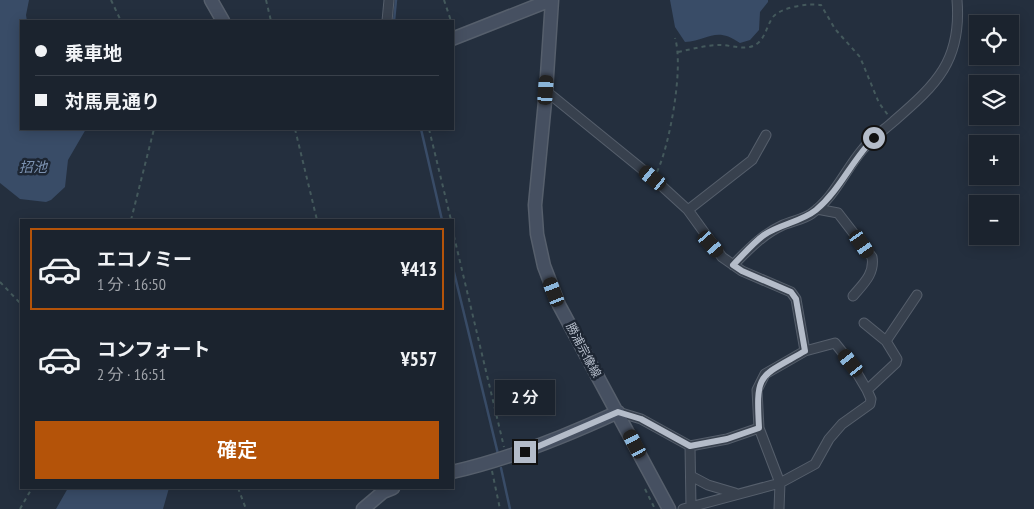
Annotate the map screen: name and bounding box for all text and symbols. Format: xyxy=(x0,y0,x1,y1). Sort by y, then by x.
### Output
map controls xyxy=(969,15,1019,245)
button: locate xyxy=(969,15,1019,65)
text: 乗車地 xyxy=(65,41,122,65)
car xyxy=(537,75,554,105)
button: layers xyxy=(969,75,1019,125)
text: 対馬見通り xyxy=(65,89,160,113)
route start xyxy=(863,127,885,149)
button: + xyxy=(969,135,1019,185)
water label: 招池 xyxy=(19,158,49,176)
car xyxy=(636,163,669,193)
button: − xyxy=(969,195,1019,245)
car xyxy=(847,227,876,261)
car xyxy=(695,228,726,260)
icon: car xyxy=(37,247,82,292)
text: エコノミー xyxy=(97,247,192,271)
text: ¥413 xyxy=(401,257,437,281)
text: 1 分 · 16:50 xyxy=(97,274,166,294)
car xyxy=(541,275,566,309)
street label: 勝浦宗像線 xyxy=(563,320,605,380)
icon: car xyxy=(37,337,82,382)
text: コンフォート xyxy=(97,337,210,361)
text: ¥557 xyxy=(401,347,437,371)
car xyxy=(835,347,866,379)
text: 2 分 · 16:51 xyxy=(97,364,166,384)
callout: 2 分 xyxy=(495,380,555,414)
text: 2 分 xyxy=(512,387,538,407)
button: 確定 xyxy=(35,421,439,479)
car xyxy=(621,427,648,461)
route end xyxy=(514,441,536,463)

